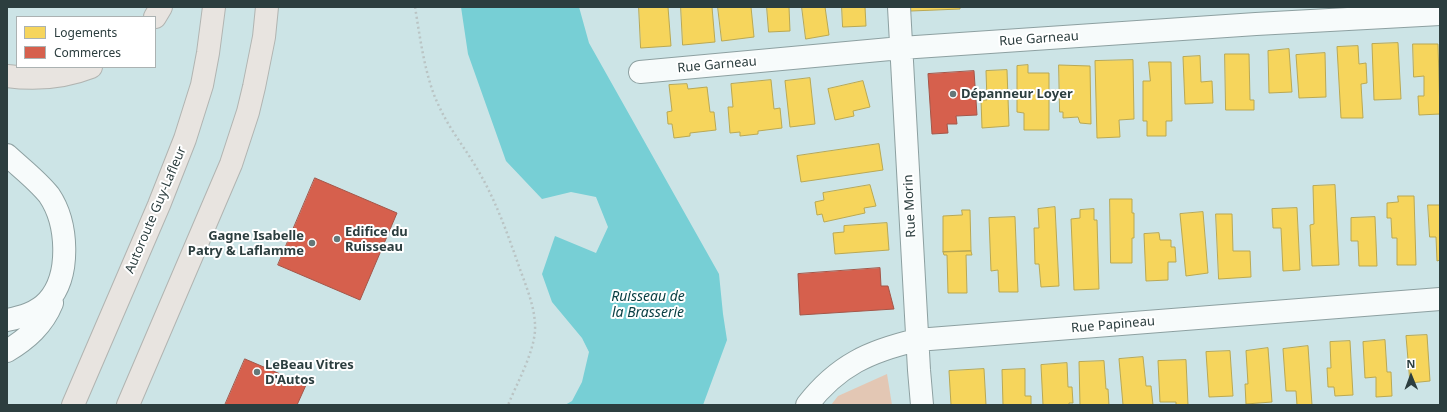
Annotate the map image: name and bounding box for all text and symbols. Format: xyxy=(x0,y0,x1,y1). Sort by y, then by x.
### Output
legend xyxy=(16,16,156,68)
text: Logements xyxy=(54,24,117,41)
street label: Rue Garneau xyxy=(999,28,1079,50)
text: Commerces xyxy=(54,44,121,61)
street label: Rue Garneau xyxy=(677,54,757,76)
place label: Dépanneur Loyer xyxy=(961,86,1073,102)
marker: Dépanneur Loyer xyxy=(948,89,958,99)
street label: Autoroute Guy-Lafleur xyxy=(122,144,190,276)
street label: Rue Morin xyxy=(901,174,919,238)
place label: Edifice du Ruisseau xyxy=(345,224,408,255)
place label: Gagne Isabelle Patry & Laflamme xyxy=(188,228,304,259)
marker: Edifice du Ruisseau xyxy=(332,234,342,244)
marker: Gagne Isabelle Patry & Laflamme xyxy=(307,238,317,248)
water label: Ruisseau de la Brasserie xyxy=(611,289,685,322)
street label: Rue Papineau xyxy=(1070,314,1156,336)
north arrow xyxy=(1391,356,1431,396)
text: N xyxy=(1406,356,1415,371)
place label: LeBeau Vitres D'Autos xyxy=(265,357,354,388)
marker: LeBeau Vitres D'Autos xyxy=(252,367,262,377)

